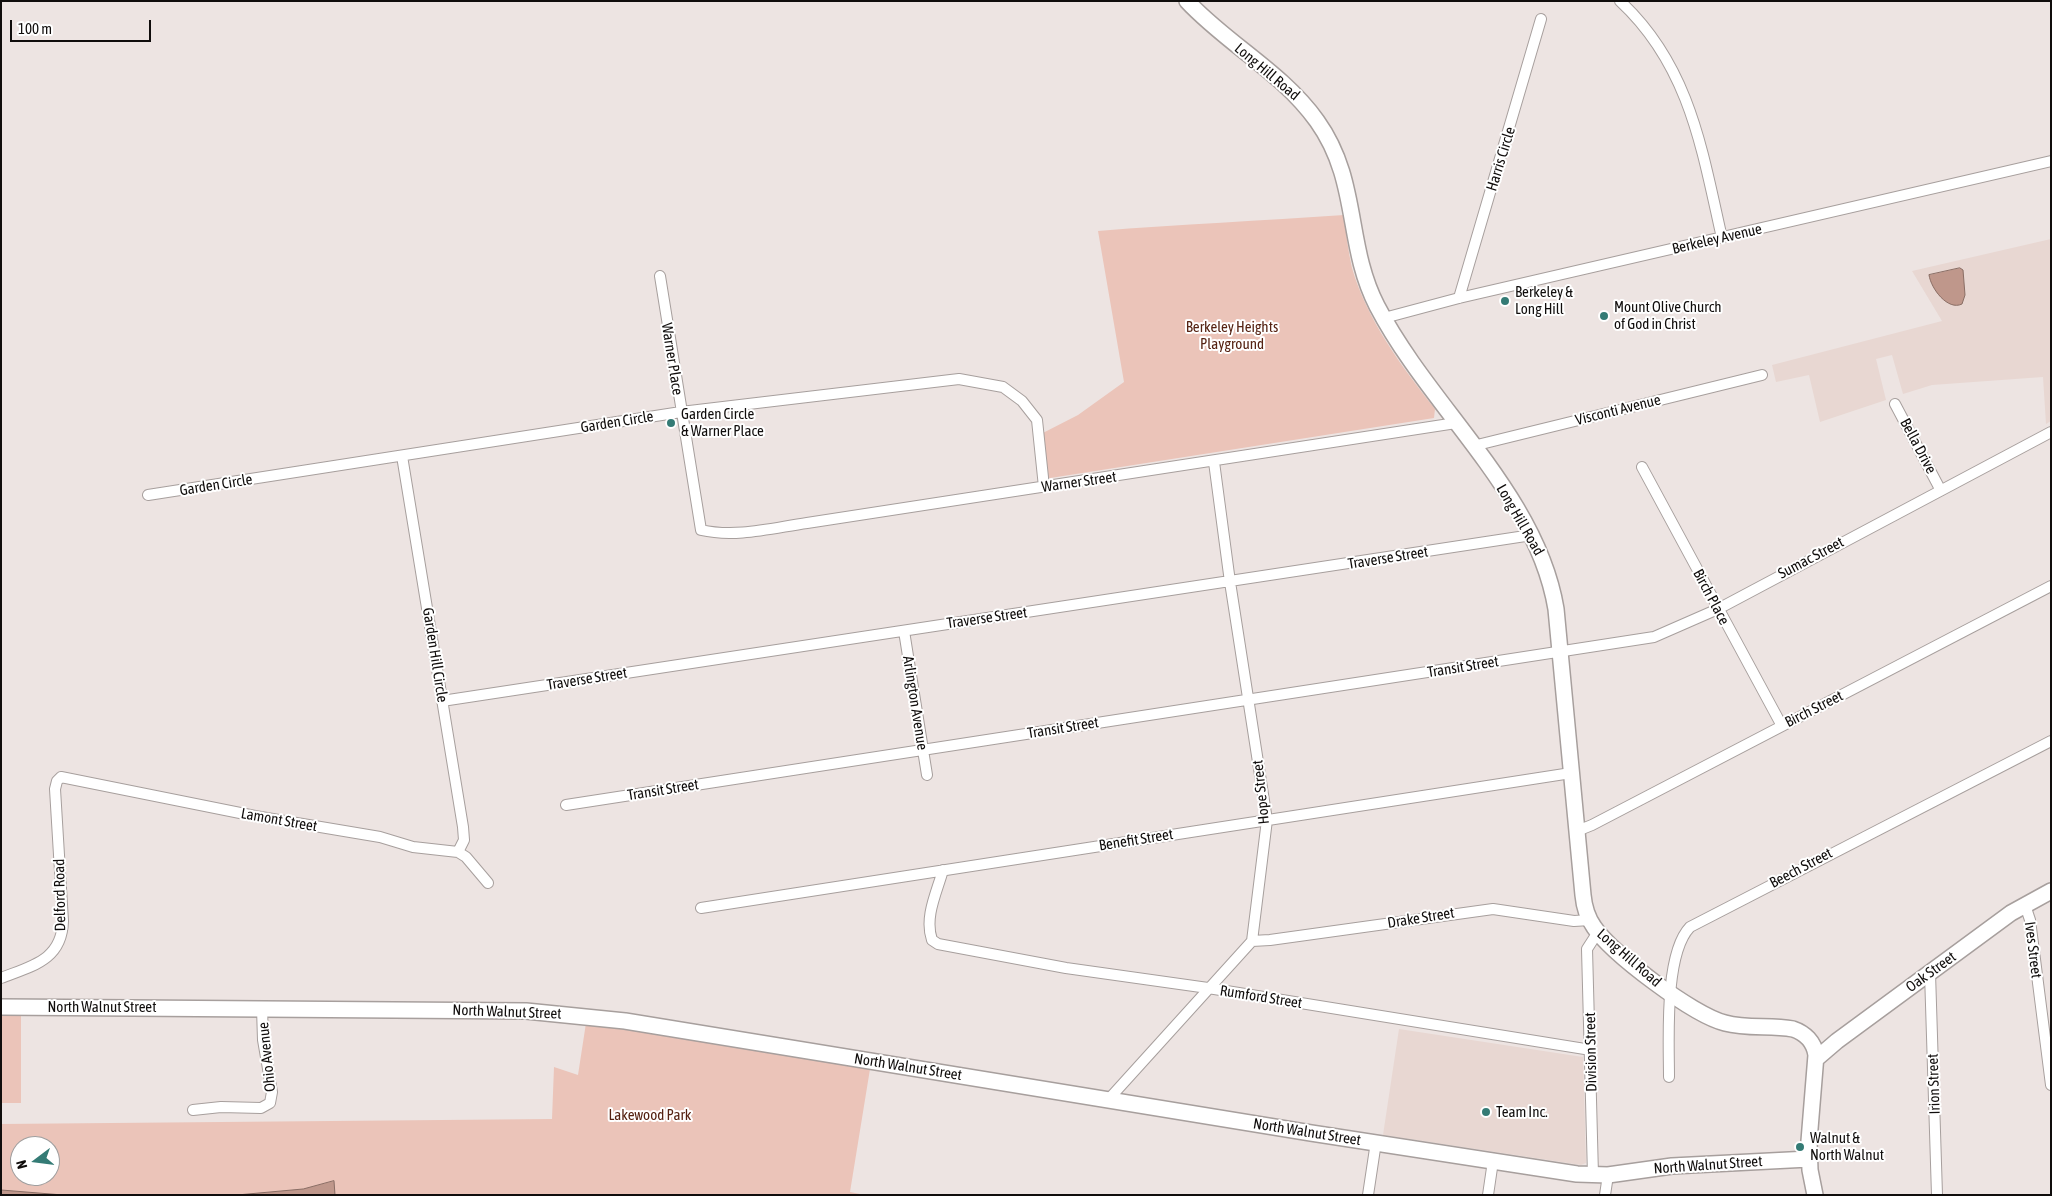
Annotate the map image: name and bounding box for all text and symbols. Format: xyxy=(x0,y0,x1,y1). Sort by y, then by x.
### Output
scale bar xyxy=(12,10,154,42)
text: 100 m xyxy=(18,20,52,37)
street label: Long Hill Road xyxy=(1231,40,1303,104)
street label: Harris Circle xyxy=(1483,125,1519,193)
street label: Berkeley Avenue xyxy=(1670,220,1764,258)
place label: Berkeley & Long Hill xyxy=(1515,283,1573,318)
marker: Berkeley & Long Hill xyxy=(1499,295,1511,307)
place label: Mount Olive Church of God in Christ xyxy=(1614,298,1722,333)
marker: Mount Olive Church of God in Christ xyxy=(1598,310,1610,322)
park label: Berkeley Heights Playground xyxy=(1186,318,1278,353)
street label: Warner Place xyxy=(657,322,687,396)
street label: Visconti Avenue xyxy=(1573,391,1663,429)
place label: Garden Circle & Warner Place xyxy=(681,405,764,440)
street label: Garden Circle xyxy=(579,407,655,437)
street label: Bella Drive xyxy=(1896,415,1940,477)
marker: Garden Circle & Warner Place xyxy=(665,417,677,429)
street label: Warner Street xyxy=(1040,468,1118,496)
street label: Garden Circle xyxy=(178,470,254,500)
street label: Long Hill Road xyxy=(1492,481,1548,559)
street label: Sumac Street xyxy=(1775,533,1847,583)
street label: Traverse Street xyxy=(1347,543,1429,573)
street label: Birch Place xyxy=(1689,566,1733,628)
street label: Traverse Street xyxy=(946,603,1028,633)
street label: Garden Hill Circle xyxy=(419,606,451,704)
street label: Transit Street xyxy=(1426,652,1500,682)
street label: Arlington Avenue xyxy=(899,655,931,751)
street label: Traverse Street xyxy=(546,664,628,694)
street label: Birch Street xyxy=(1782,687,1846,731)
street label: Transit Street xyxy=(1026,713,1100,743)
street label: Hope Street xyxy=(1249,759,1273,825)
street label: Transit Street xyxy=(626,775,700,805)
street label: Lamont Street xyxy=(239,804,319,836)
street label: Benefit Street xyxy=(1098,825,1174,855)
street label: Beech Street xyxy=(1767,844,1835,892)
street label: Delford Road xyxy=(50,859,70,931)
street label: Drake Street xyxy=(1386,904,1456,932)
street label: Ives Street xyxy=(2021,921,2045,979)
street label: Long Hill Road xyxy=(1593,925,1665,991)
street label: Oak Street xyxy=(1903,948,1959,996)
street label: Rumford Street xyxy=(1218,982,1304,1012)
street label: North Walnut Street xyxy=(47,998,157,1016)
street label: North Walnut Street xyxy=(452,1001,562,1023)
street label: Division Street xyxy=(1581,1012,1601,1092)
street label: Ohio Avenue xyxy=(254,1021,280,1093)
street label: North Walnut Street xyxy=(853,1050,963,1084)
street label: Irion Street xyxy=(1924,1053,1944,1115)
place label: Team Inc. xyxy=(1496,1103,1548,1121)
park label: Lakewood Park xyxy=(609,1106,691,1124)
marker: Team Inc. xyxy=(1480,1106,1492,1118)
street label: North Walnut Street xyxy=(1252,1115,1362,1149)
place label: Walnut & North Walnut xyxy=(1810,1129,1884,1164)
north arrow xyxy=(10,1136,60,1186)
marker: Walnut & North Walnut xyxy=(1794,1141,1806,1153)
street label: North Walnut Street xyxy=(1653,1152,1763,1178)
text: N xyxy=(13,1159,30,1171)

